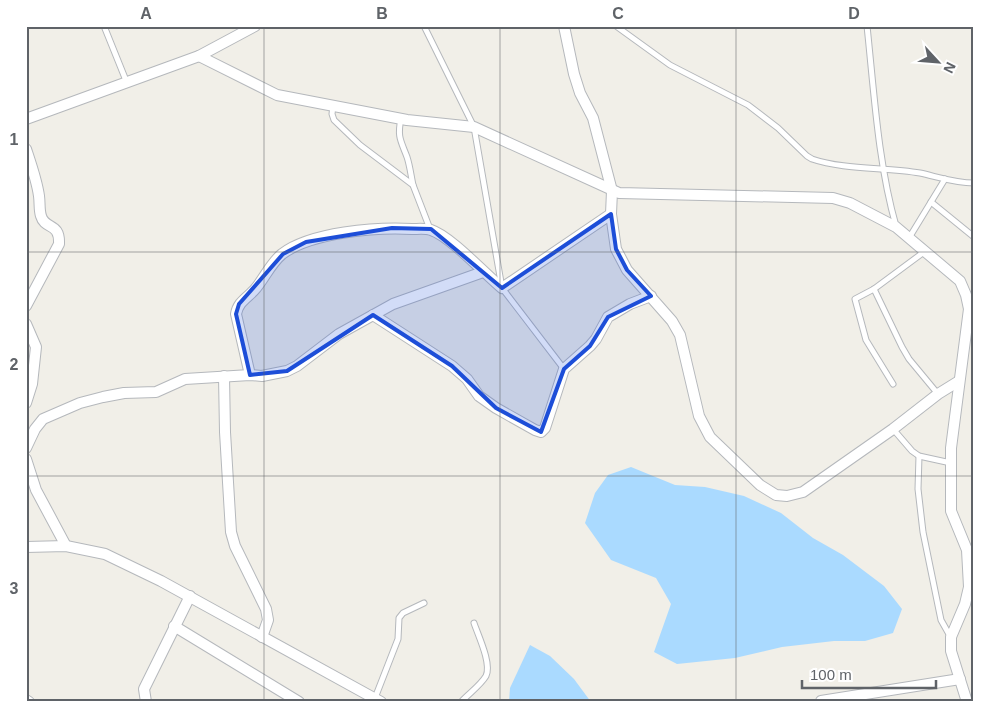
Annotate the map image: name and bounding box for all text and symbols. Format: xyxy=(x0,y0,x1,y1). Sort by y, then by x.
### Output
text: A xyxy=(140,5,152,22)
text: B xyxy=(376,5,388,22)
text: C xyxy=(612,5,624,22)
text: D xyxy=(848,5,860,22)
north arrow xyxy=(912,38,962,88)
text: N xyxy=(940,60,959,76)
text: 1 xyxy=(10,131,19,148)
text: 2 xyxy=(10,356,19,373)
text: 3 xyxy=(10,580,19,597)
scale bar xyxy=(802,658,936,690)
text: 100 m xyxy=(810,666,852,683)

